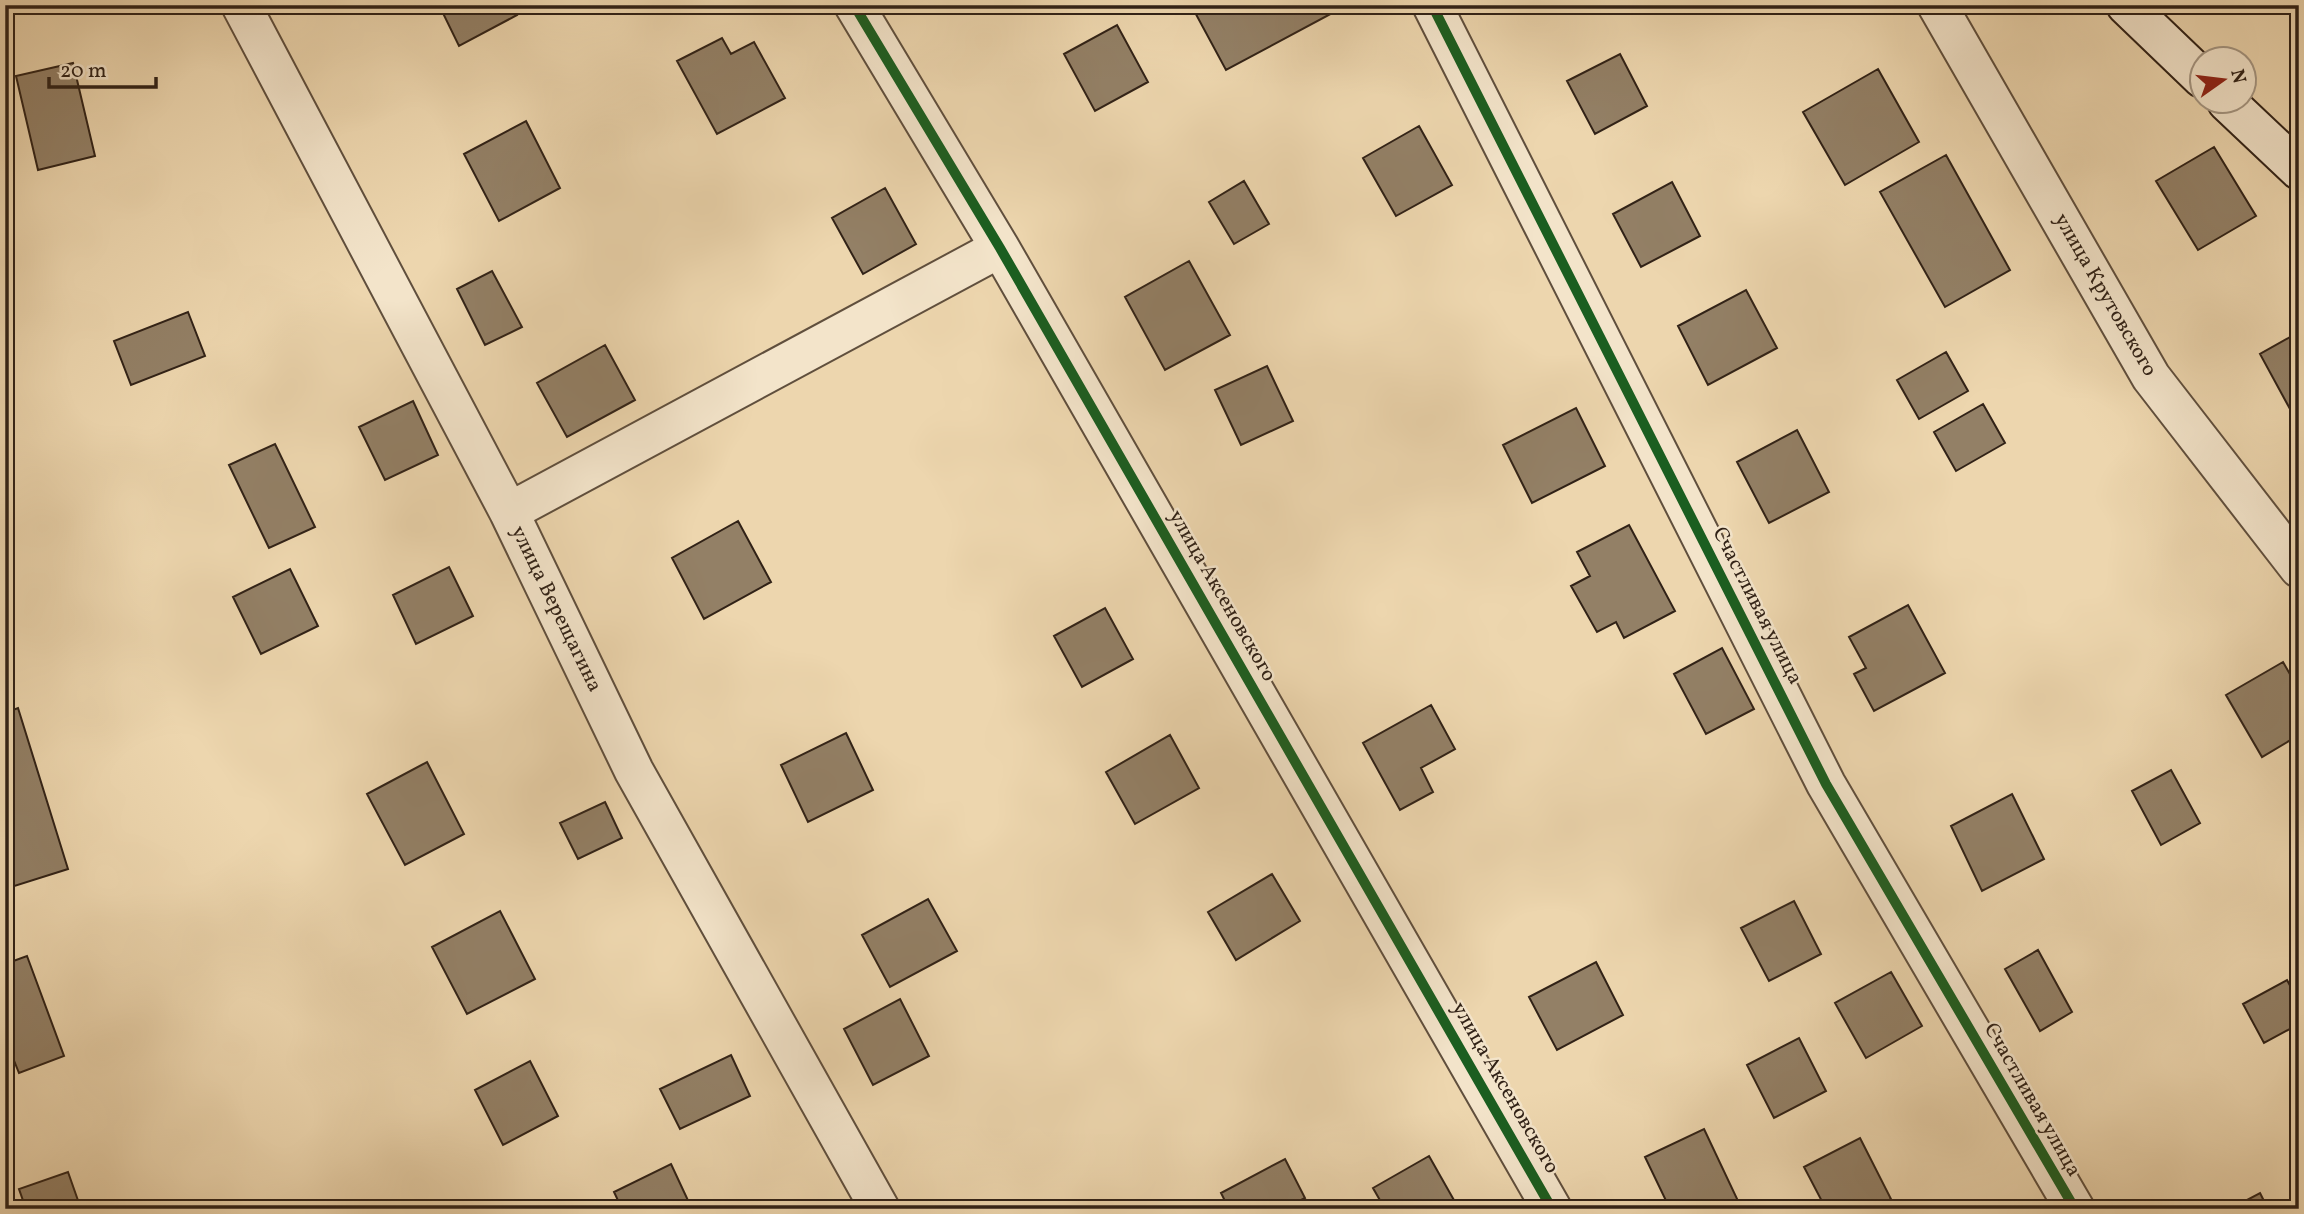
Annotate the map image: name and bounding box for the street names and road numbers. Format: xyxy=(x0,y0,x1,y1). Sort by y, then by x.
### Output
street label: улица Крутовского xyxy=(2046,208,2164,382)
street label: улица Аксеновского xyxy=(1161,505,1283,687)
street label: улица Верещагина xyxy=(503,521,609,697)
street label: Счастливая улица xyxy=(1705,522,1809,690)
street label: улица Аксеновского xyxy=(1444,997,1566,1179)
street label: Счастливая улица xyxy=(1976,1018,2088,1182)

